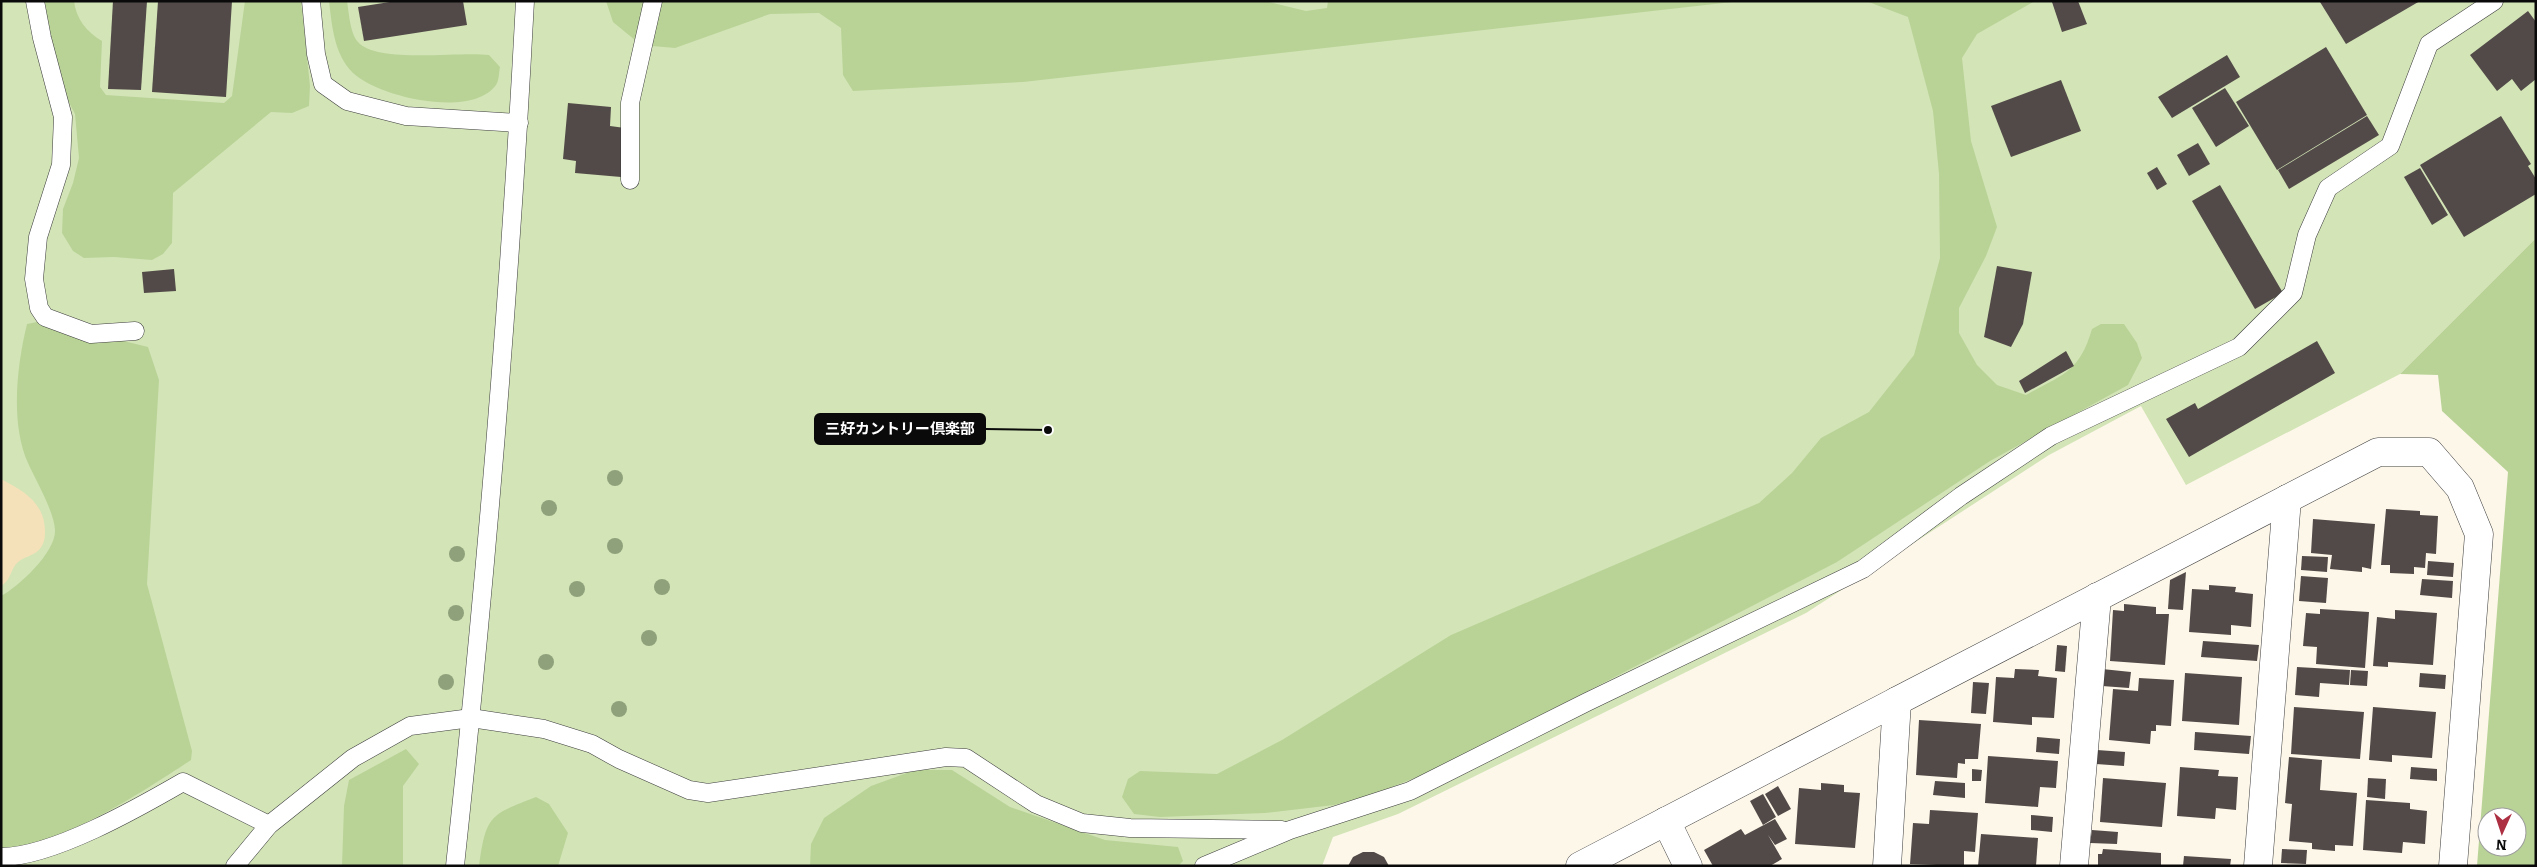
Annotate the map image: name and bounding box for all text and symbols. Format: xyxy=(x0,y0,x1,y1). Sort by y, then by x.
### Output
callout: 三好カントリー倶楽部 xyxy=(815,414,985,444)
text: 三好カントリー倶楽部 xyxy=(825,420,975,438)
north arrow xyxy=(2477,807,2527,857)
text: N xyxy=(2495,836,2507,853)

